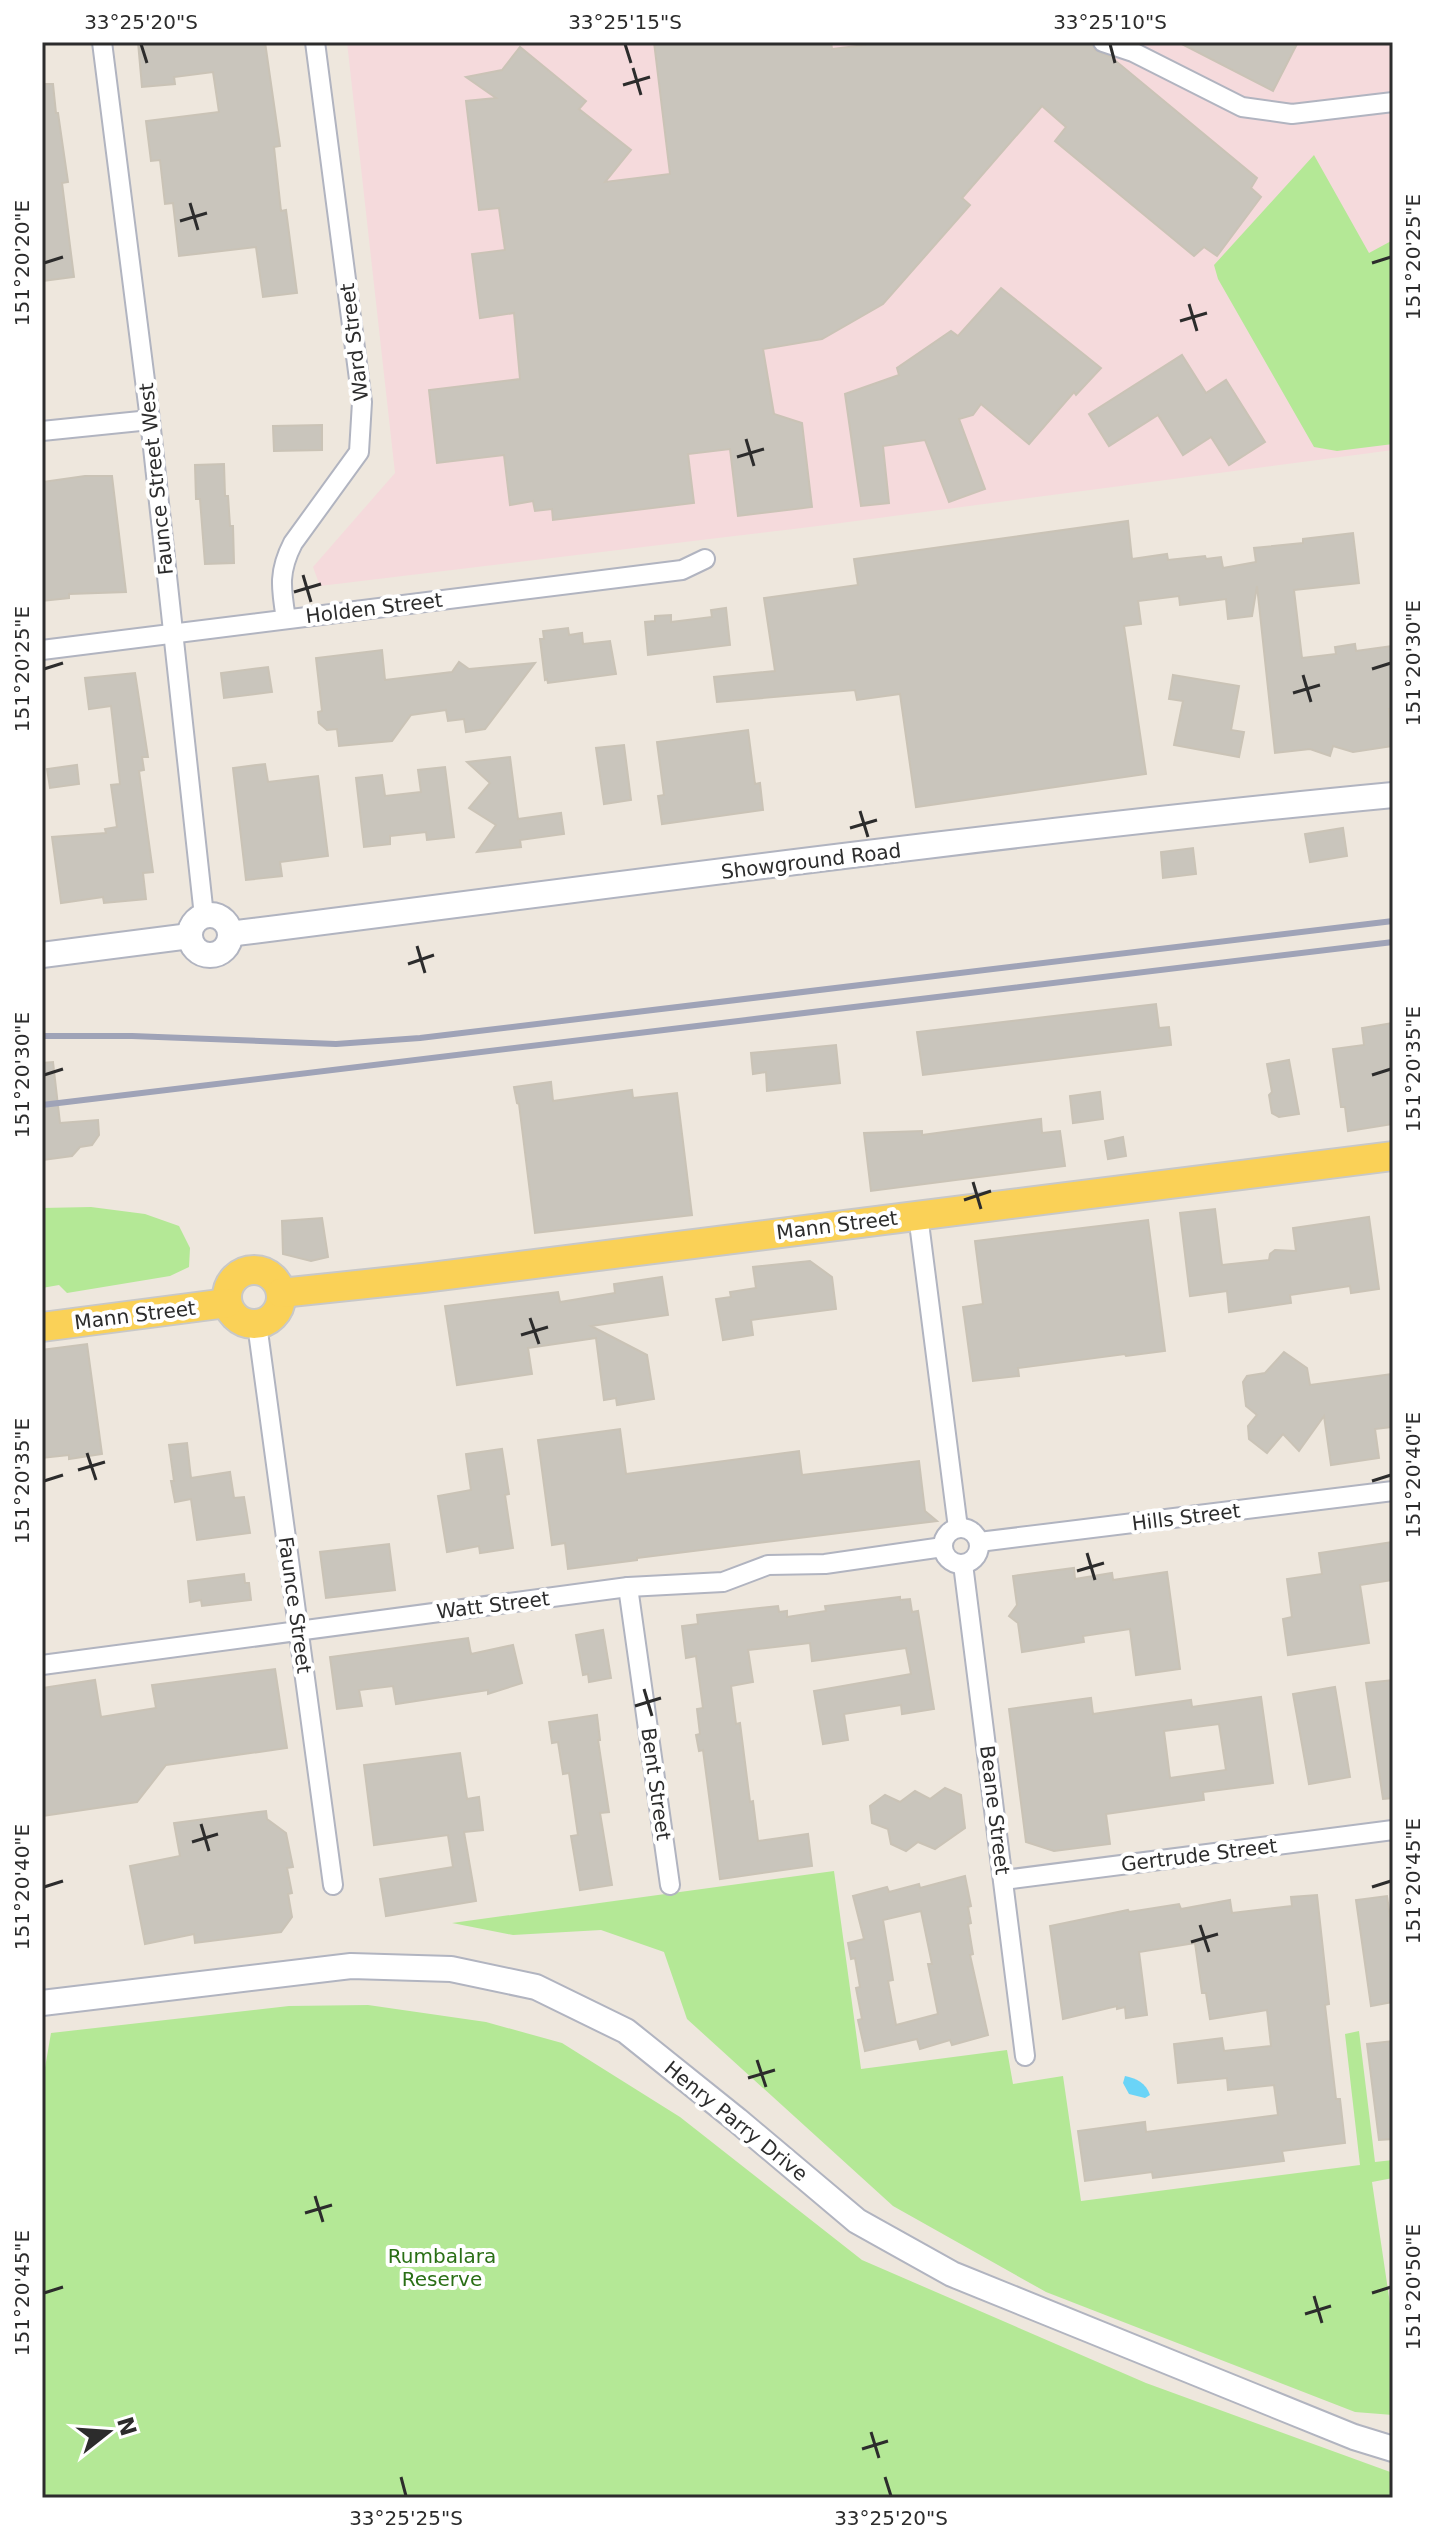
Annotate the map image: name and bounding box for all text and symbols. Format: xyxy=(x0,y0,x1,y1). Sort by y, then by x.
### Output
text: 33°25'20"S xyxy=(84,10,198,34)
text: 33°25'15"S xyxy=(568,10,682,34)
text: 33°25'10"S xyxy=(1053,10,1167,34)
text: 151°20'25"E xyxy=(1401,194,1425,320)
text: 151°20'20"E xyxy=(10,200,34,326)
street label: Ward Street xyxy=(335,282,373,402)
street label: Faunce Street West xyxy=(134,382,178,576)
street label: Holden Street xyxy=(304,588,444,628)
text: 151°20'30"E xyxy=(1401,600,1425,726)
text: 151°20'25"E xyxy=(10,606,34,732)
street label: Showground Road xyxy=(720,838,902,884)
text: 151°20'35"E xyxy=(1401,1006,1425,1132)
text: 151°20'30"E xyxy=(10,1012,34,1138)
street label: Mann Street xyxy=(775,1206,899,1244)
street label: Mann Street xyxy=(73,1296,197,1334)
text: 151°20'40"E xyxy=(1401,1412,1425,1538)
text: 151°20'35"E xyxy=(10,1418,34,1544)
street label: Hills Street xyxy=(1130,1498,1242,1536)
street label: Faunce Street xyxy=(274,1535,316,1675)
street label: Watt Street xyxy=(435,1586,551,1624)
street label: Bent Street xyxy=(636,1726,676,1842)
street label: Beane Street xyxy=(975,1744,1015,1876)
text: 151°20'45"E xyxy=(1401,1818,1425,1944)
text: 151°20'40"E xyxy=(10,1824,34,1950)
street label: Gertrude Street xyxy=(1120,1834,1278,1876)
street label: Henry Parry Drive xyxy=(659,2056,813,2186)
text: 151°20'50"E xyxy=(1401,2224,1425,2350)
text: 151°20'45"E xyxy=(10,2230,34,2356)
park label: Rumbalara Reserve xyxy=(388,2244,496,2291)
north arrow xyxy=(68,2392,148,2472)
text: N xyxy=(112,2414,141,2439)
text: 33°25'25"S xyxy=(349,2506,463,2530)
text: 33°25'20"S xyxy=(834,2506,948,2530)

